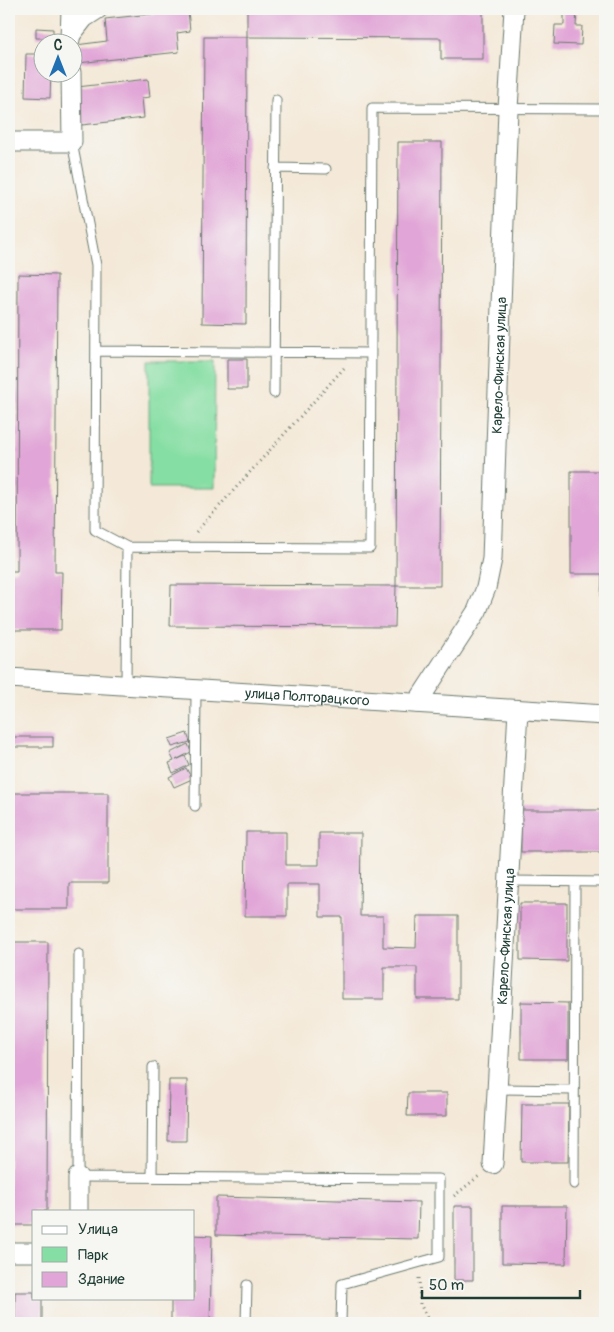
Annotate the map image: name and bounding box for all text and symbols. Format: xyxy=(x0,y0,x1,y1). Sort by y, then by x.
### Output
north arrow xyxy=(32,32,82,82)
text: С xyxy=(54,37,63,54)
street label: Карело-Финская улица xyxy=(488,297,510,434)
street label: улица Полторацкого xyxy=(244,685,371,709)
street label: Карело-Финская улица xyxy=(494,868,518,1005)
legend xyxy=(32,1210,195,1300)
text: Улица xyxy=(78,1220,118,1239)
text: Парк xyxy=(78,1246,109,1265)
scale bar xyxy=(422,1267,579,1299)
text: Здание xyxy=(78,1270,125,1289)
text: 50 m xyxy=(429,1276,464,1295)

